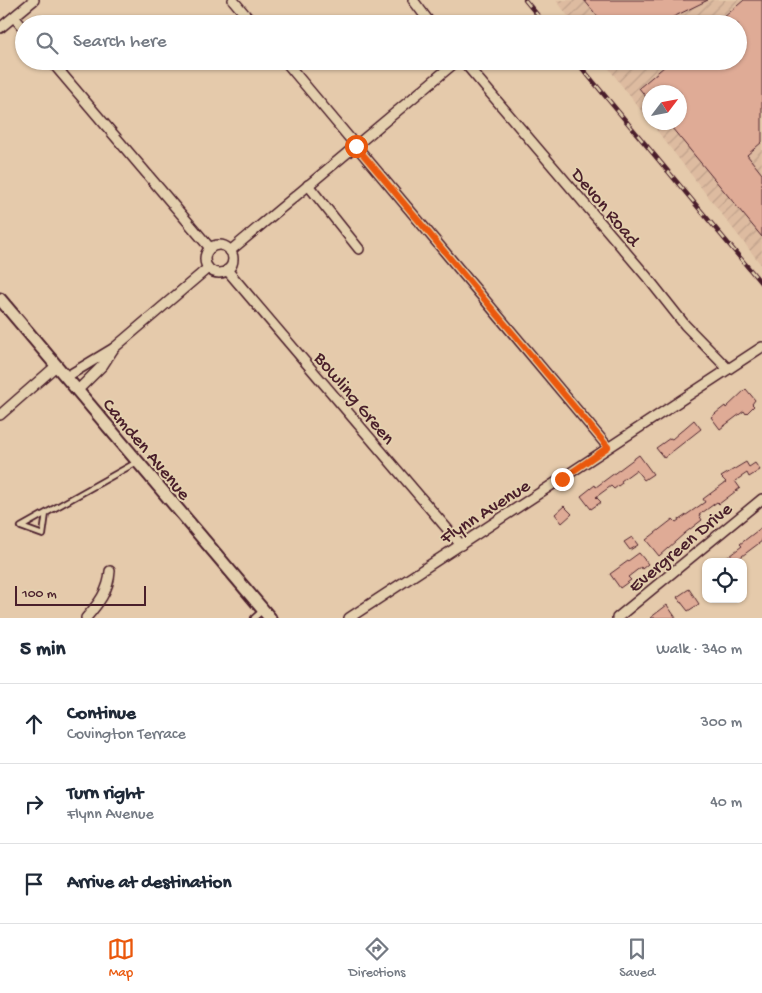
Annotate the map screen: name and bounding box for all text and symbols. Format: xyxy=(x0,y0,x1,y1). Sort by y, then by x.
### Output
search box xyxy=(15,15,747,70)
icon: search xyxy=(33,29,61,57)
text: Search here xyxy=(73,31,167,54)
north arrow xyxy=(642,85,687,130)
route start xyxy=(345,135,368,158)
street label: Devon Road xyxy=(564,163,645,254)
street label: Bowling Green xyxy=(307,347,399,450)
street label: Camden Avenue xyxy=(96,395,195,506)
route end xyxy=(551,468,574,491)
street label: Flynn Avenue xyxy=(436,475,536,551)
street label: Evergreen Drive xyxy=(625,498,738,599)
map controls xyxy=(702,558,747,603)
button: locate xyxy=(702,558,747,603)
scale bar xyxy=(15,583,146,606)
text: 100 m xyxy=(22,586,57,603)
text: 5 min xyxy=(20,638,65,663)
text: Walk · 340 m xyxy=(656,641,742,660)
text: Continue xyxy=(67,703,136,726)
icon: ahead xyxy=(20,710,48,738)
text: 300 m xyxy=(700,714,742,733)
text: Covington Terrace xyxy=(67,726,186,745)
text: Turn right xyxy=(67,783,143,806)
icon: right xyxy=(20,790,48,818)
text: 40 m xyxy=(710,794,742,813)
text: Flynn Avenue xyxy=(67,806,154,825)
icon: arrive xyxy=(20,870,48,898)
text: Arrive at destination xyxy=(67,872,231,895)
tab: Map xyxy=(107,935,135,982)
tab: Directions xyxy=(349,935,406,982)
tab: Saved xyxy=(619,935,655,982)

